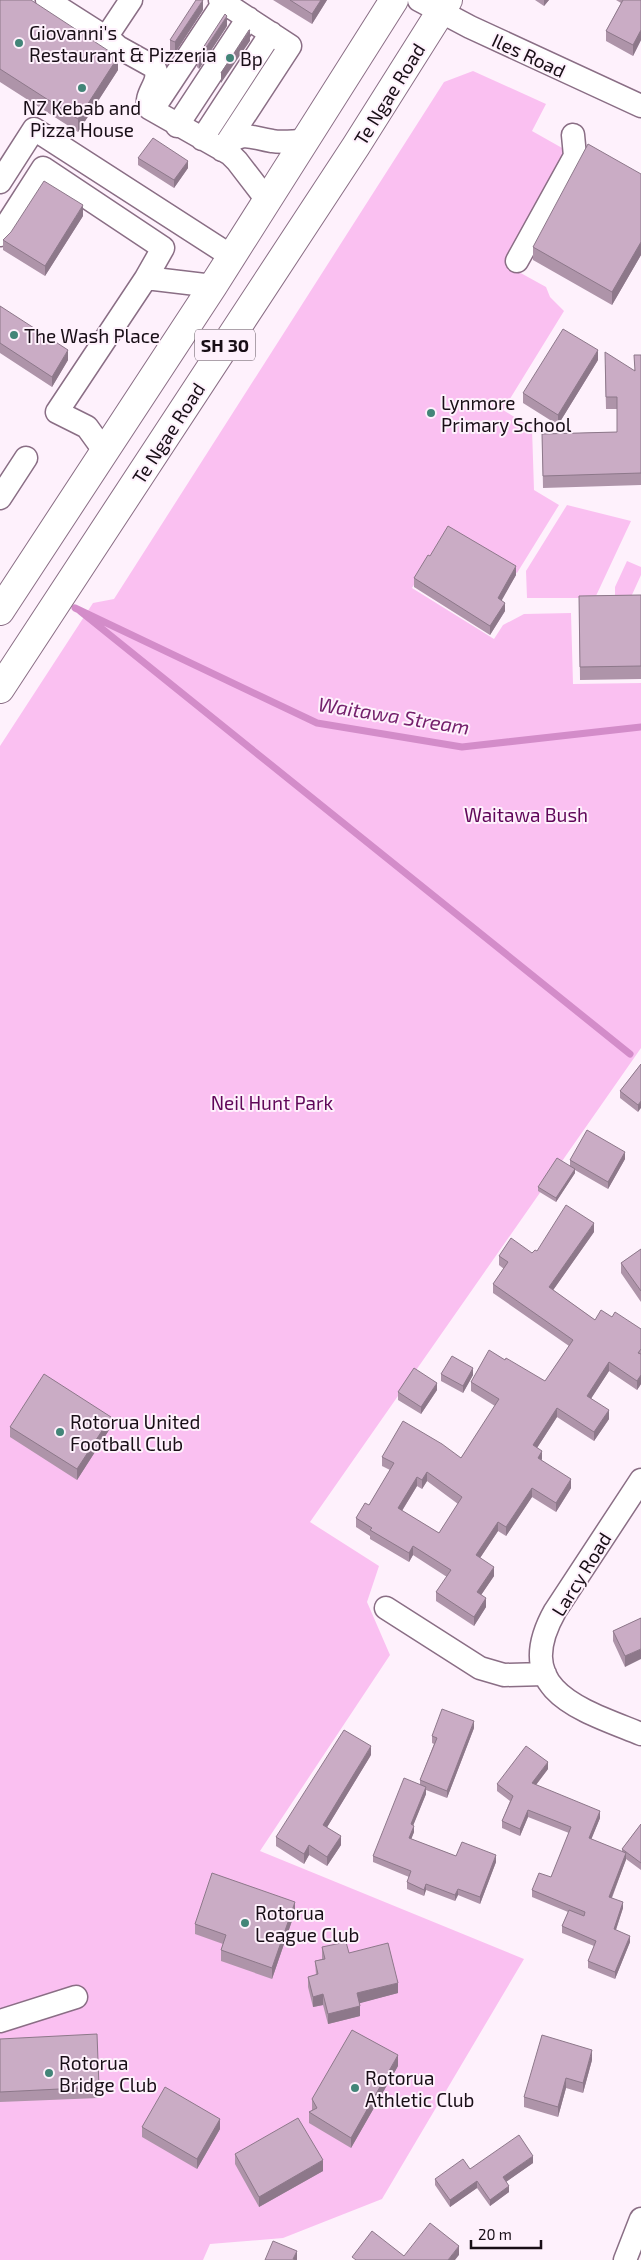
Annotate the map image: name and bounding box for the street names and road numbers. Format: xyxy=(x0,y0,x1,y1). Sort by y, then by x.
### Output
street label: Iles Road xyxy=(489,28,569,82)
street label: Te Ngae Road xyxy=(349,39,429,149)
road number: SH 30 xyxy=(195,330,255,360)
street label: Te Ngae Road xyxy=(127,378,209,488)
street label: Larcy Road xyxy=(546,1528,616,1620)

